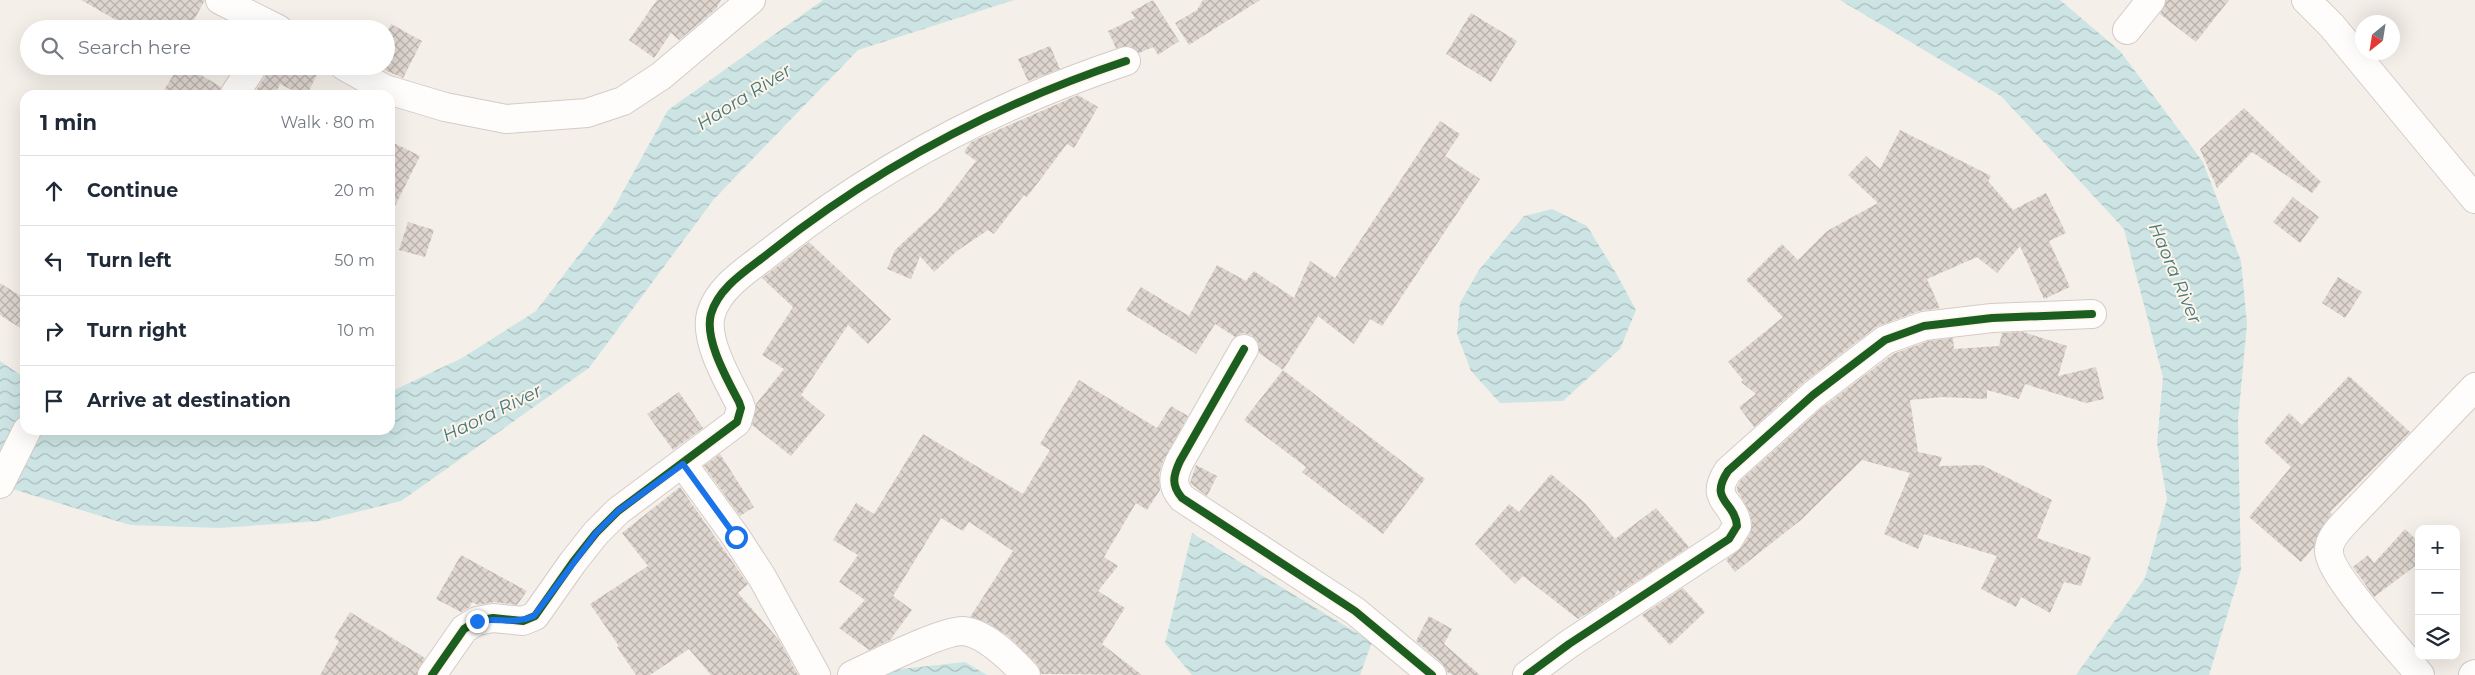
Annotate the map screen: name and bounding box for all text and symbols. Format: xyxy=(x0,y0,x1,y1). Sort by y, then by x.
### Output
north arrow xyxy=(2355,15,2400,60)
search box xyxy=(20,20,395,75)
icon: search xyxy=(38,34,66,62)
text: Search here xyxy=(78,36,191,59)
water label: Haora River xyxy=(693,59,796,135)
text: 1 min xyxy=(40,110,97,135)
text: Walk · 80 m xyxy=(280,113,375,132)
icon: ahead xyxy=(40,177,68,205)
text: Continue xyxy=(87,179,178,202)
text: 20 m xyxy=(334,181,375,200)
water label: Haora River xyxy=(2144,219,2206,327)
icon: left xyxy=(40,247,68,275)
text: Turn left xyxy=(87,249,172,272)
text: 50 m xyxy=(334,251,375,270)
icon: right xyxy=(40,317,68,345)
text: Turn right xyxy=(87,319,187,342)
text: 10 m xyxy=(337,321,375,340)
water label: Haora River xyxy=(439,379,546,446)
icon: arrive xyxy=(40,387,68,415)
text: Arrive at destination xyxy=(87,389,291,412)
map controls xyxy=(2415,525,2460,660)
button: + xyxy=(2415,525,2460,570)
route start xyxy=(725,526,748,549)
button: − xyxy=(2415,570,2460,615)
route end xyxy=(466,610,489,633)
button: layers xyxy=(2415,615,2460,660)

